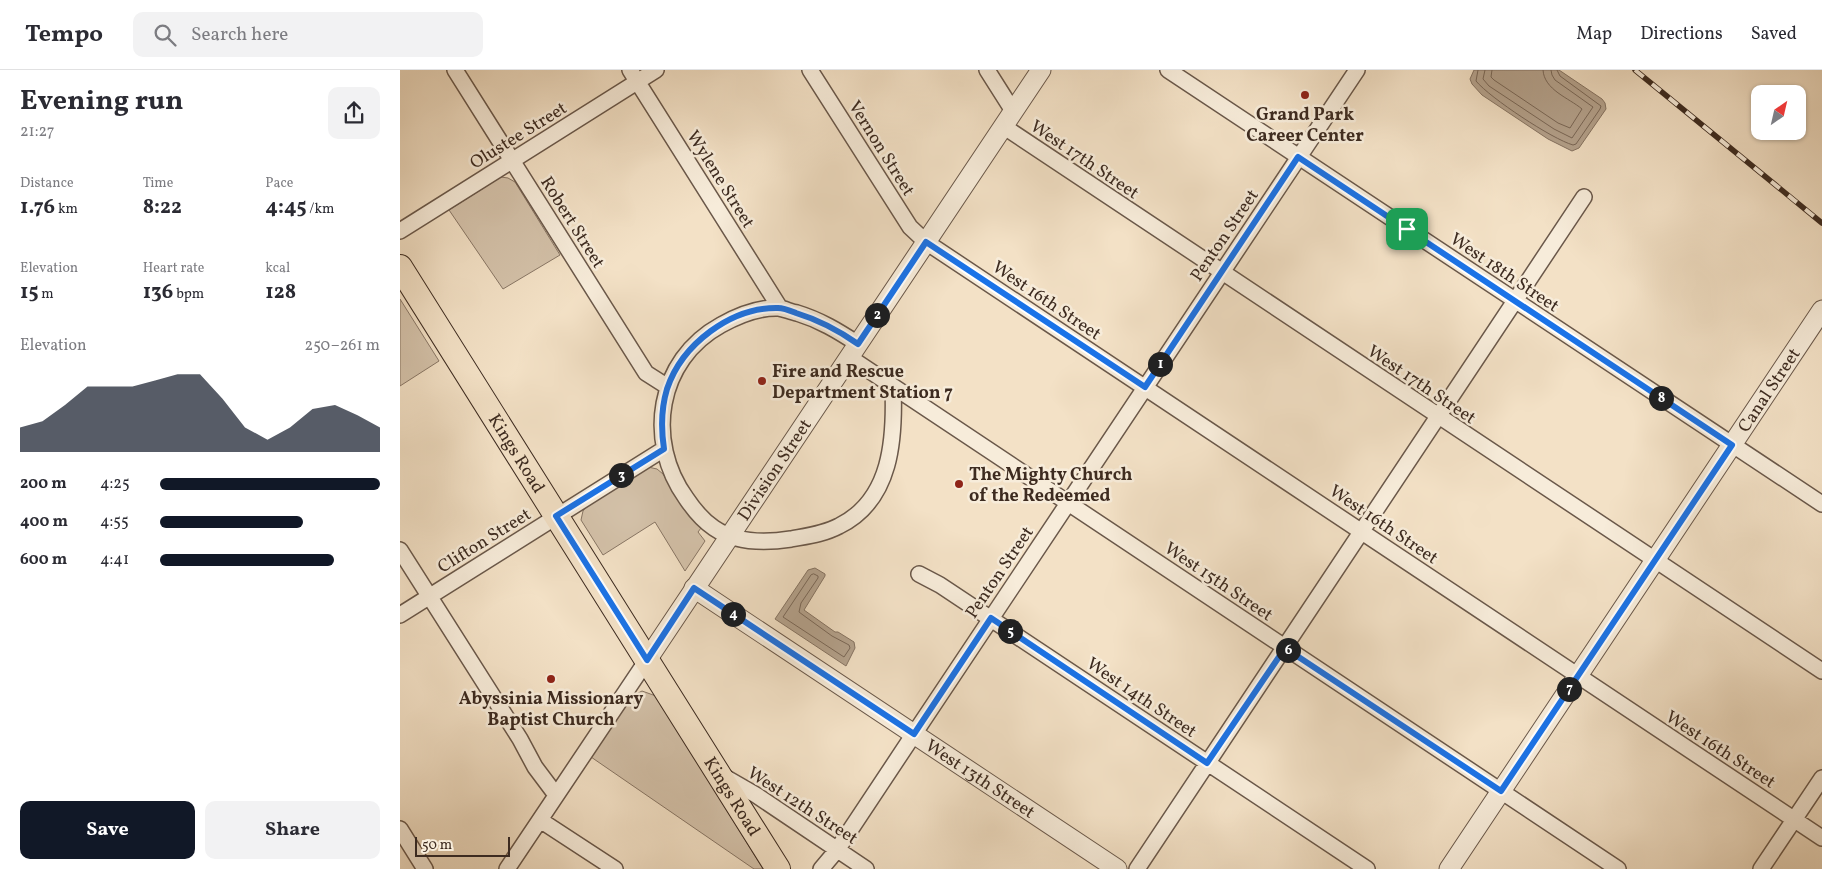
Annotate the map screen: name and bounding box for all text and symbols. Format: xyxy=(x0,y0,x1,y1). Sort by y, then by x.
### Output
search box xyxy=(133,12,483,57)
text: Tempo xyxy=(25,18,103,52)
icon: search xyxy=(151,21,179,49)
text: Search here xyxy=(191,22,288,48)
text: Map xyxy=(1576,22,1612,47)
text: Directions xyxy=(1640,22,1723,47)
text: Saved xyxy=(1751,22,1797,47)
text: Evening run xyxy=(20,82,184,121)
north arrow xyxy=(1751,85,1806,140)
map controls xyxy=(1751,85,1806,140)
button: share xyxy=(328,87,380,139)
marker: Grand Park Career Center xyxy=(1299,89,1311,101)
street label: Olustee Street xyxy=(465,96,572,176)
street label: Vernon Street xyxy=(841,96,920,201)
place label: Grand Park Career Center xyxy=(1246,103,1364,149)
street label: West 17th Street xyxy=(1025,115,1144,206)
text: 21:27 xyxy=(20,121,55,143)
street label: Wylene Street xyxy=(680,126,760,234)
street label: Robert Street xyxy=(533,172,610,274)
text: Distance xyxy=(20,174,74,193)
text: Time xyxy=(143,174,173,193)
text: Pace xyxy=(265,174,293,193)
street label: Penton Street xyxy=(1185,185,1265,287)
text: 1.76 xyxy=(20,193,55,222)
text: 8:22 xyxy=(143,193,182,222)
text: 4:45 xyxy=(265,193,307,222)
text: km xyxy=(55,200,78,219)
text: /km xyxy=(307,200,334,219)
pin xyxy=(1386,208,1428,250)
icon: arrive xyxy=(1393,215,1421,243)
street label: West 18th Street xyxy=(1445,227,1564,319)
street label: West 16th Street xyxy=(987,255,1106,347)
text: Elevation xyxy=(20,259,78,278)
text: Heart rate xyxy=(143,259,204,278)
text: kcal xyxy=(265,259,290,278)
text: 15 xyxy=(20,278,39,307)
text: 136 xyxy=(143,278,173,307)
text: 128 xyxy=(265,278,296,307)
text: m xyxy=(39,285,54,304)
text: bpm xyxy=(173,285,204,304)
pin: 2 xyxy=(864,302,890,328)
text: 2 xyxy=(874,306,881,325)
text: Elevation xyxy=(20,335,87,357)
text: 250–261 m xyxy=(305,335,380,357)
street label: West 17th Street xyxy=(1362,340,1481,431)
street label: Canal Street xyxy=(1733,344,1807,438)
pin: 1 xyxy=(1148,352,1172,376)
text: 1 xyxy=(1158,355,1163,374)
place label: Fire and Rescue Department Station 7 xyxy=(772,360,953,406)
marker: Fire and Rescue Department Station 7 xyxy=(756,375,768,387)
pin: 8 xyxy=(1648,386,1674,410)
text: 8 xyxy=(1658,389,1665,408)
street label: Kings Road xyxy=(481,410,550,499)
street label: Division Street xyxy=(732,414,819,526)
pin: 3 xyxy=(608,462,634,488)
place label: The Mighty Church of the Redeemed xyxy=(969,463,1133,509)
text: 3 xyxy=(618,466,625,485)
text: 200 m xyxy=(20,473,67,495)
text: 4:25 xyxy=(100,473,130,495)
marker: The Mighty Church of the Redeemed xyxy=(953,478,965,490)
street label: West 16th Street xyxy=(1324,479,1443,571)
street label: Clifton Street xyxy=(433,503,536,580)
text: 400 m xyxy=(20,511,68,533)
text: 4:55 xyxy=(100,511,129,533)
street label: Penton Street xyxy=(960,522,1040,624)
street label: West 15th Street xyxy=(1159,537,1277,628)
text: 600 m xyxy=(20,549,67,571)
text: 4:41 xyxy=(100,549,129,571)
pin: 4 xyxy=(720,602,746,626)
text: 4 xyxy=(729,605,738,624)
pin: 5 xyxy=(998,618,1022,644)
text: 5 xyxy=(1007,622,1014,641)
pin: 6 xyxy=(1276,638,1300,662)
text: 6 xyxy=(1285,641,1292,660)
street label: West 14th Street xyxy=(1081,652,1201,744)
marker: Abyssinia Missionary Baptist Church xyxy=(545,673,557,685)
pin: 7 xyxy=(1556,676,1582,702)
text: 7 xyxy=(1566,680,1573,699)
place label: Abyssinia Missionary Baptist Church xyxy=(459,687,643,733)
street label: West 16th Street xyxy=(1660,705,1780,795)
street label: West 13th Street xyxy=(920,734,1039,825)
street label: Kings Road xyxy=(697,753,765,842)
street label: West 12th Street xyxy=(742,761,862,851)
button: Save xyxy=(20,801,195,859)
button: Share xyxy=(205,801,380,859)
scale bar xyxy=(415,834,510,857)
text: 50 m xyxy=(422,836,452,855)

